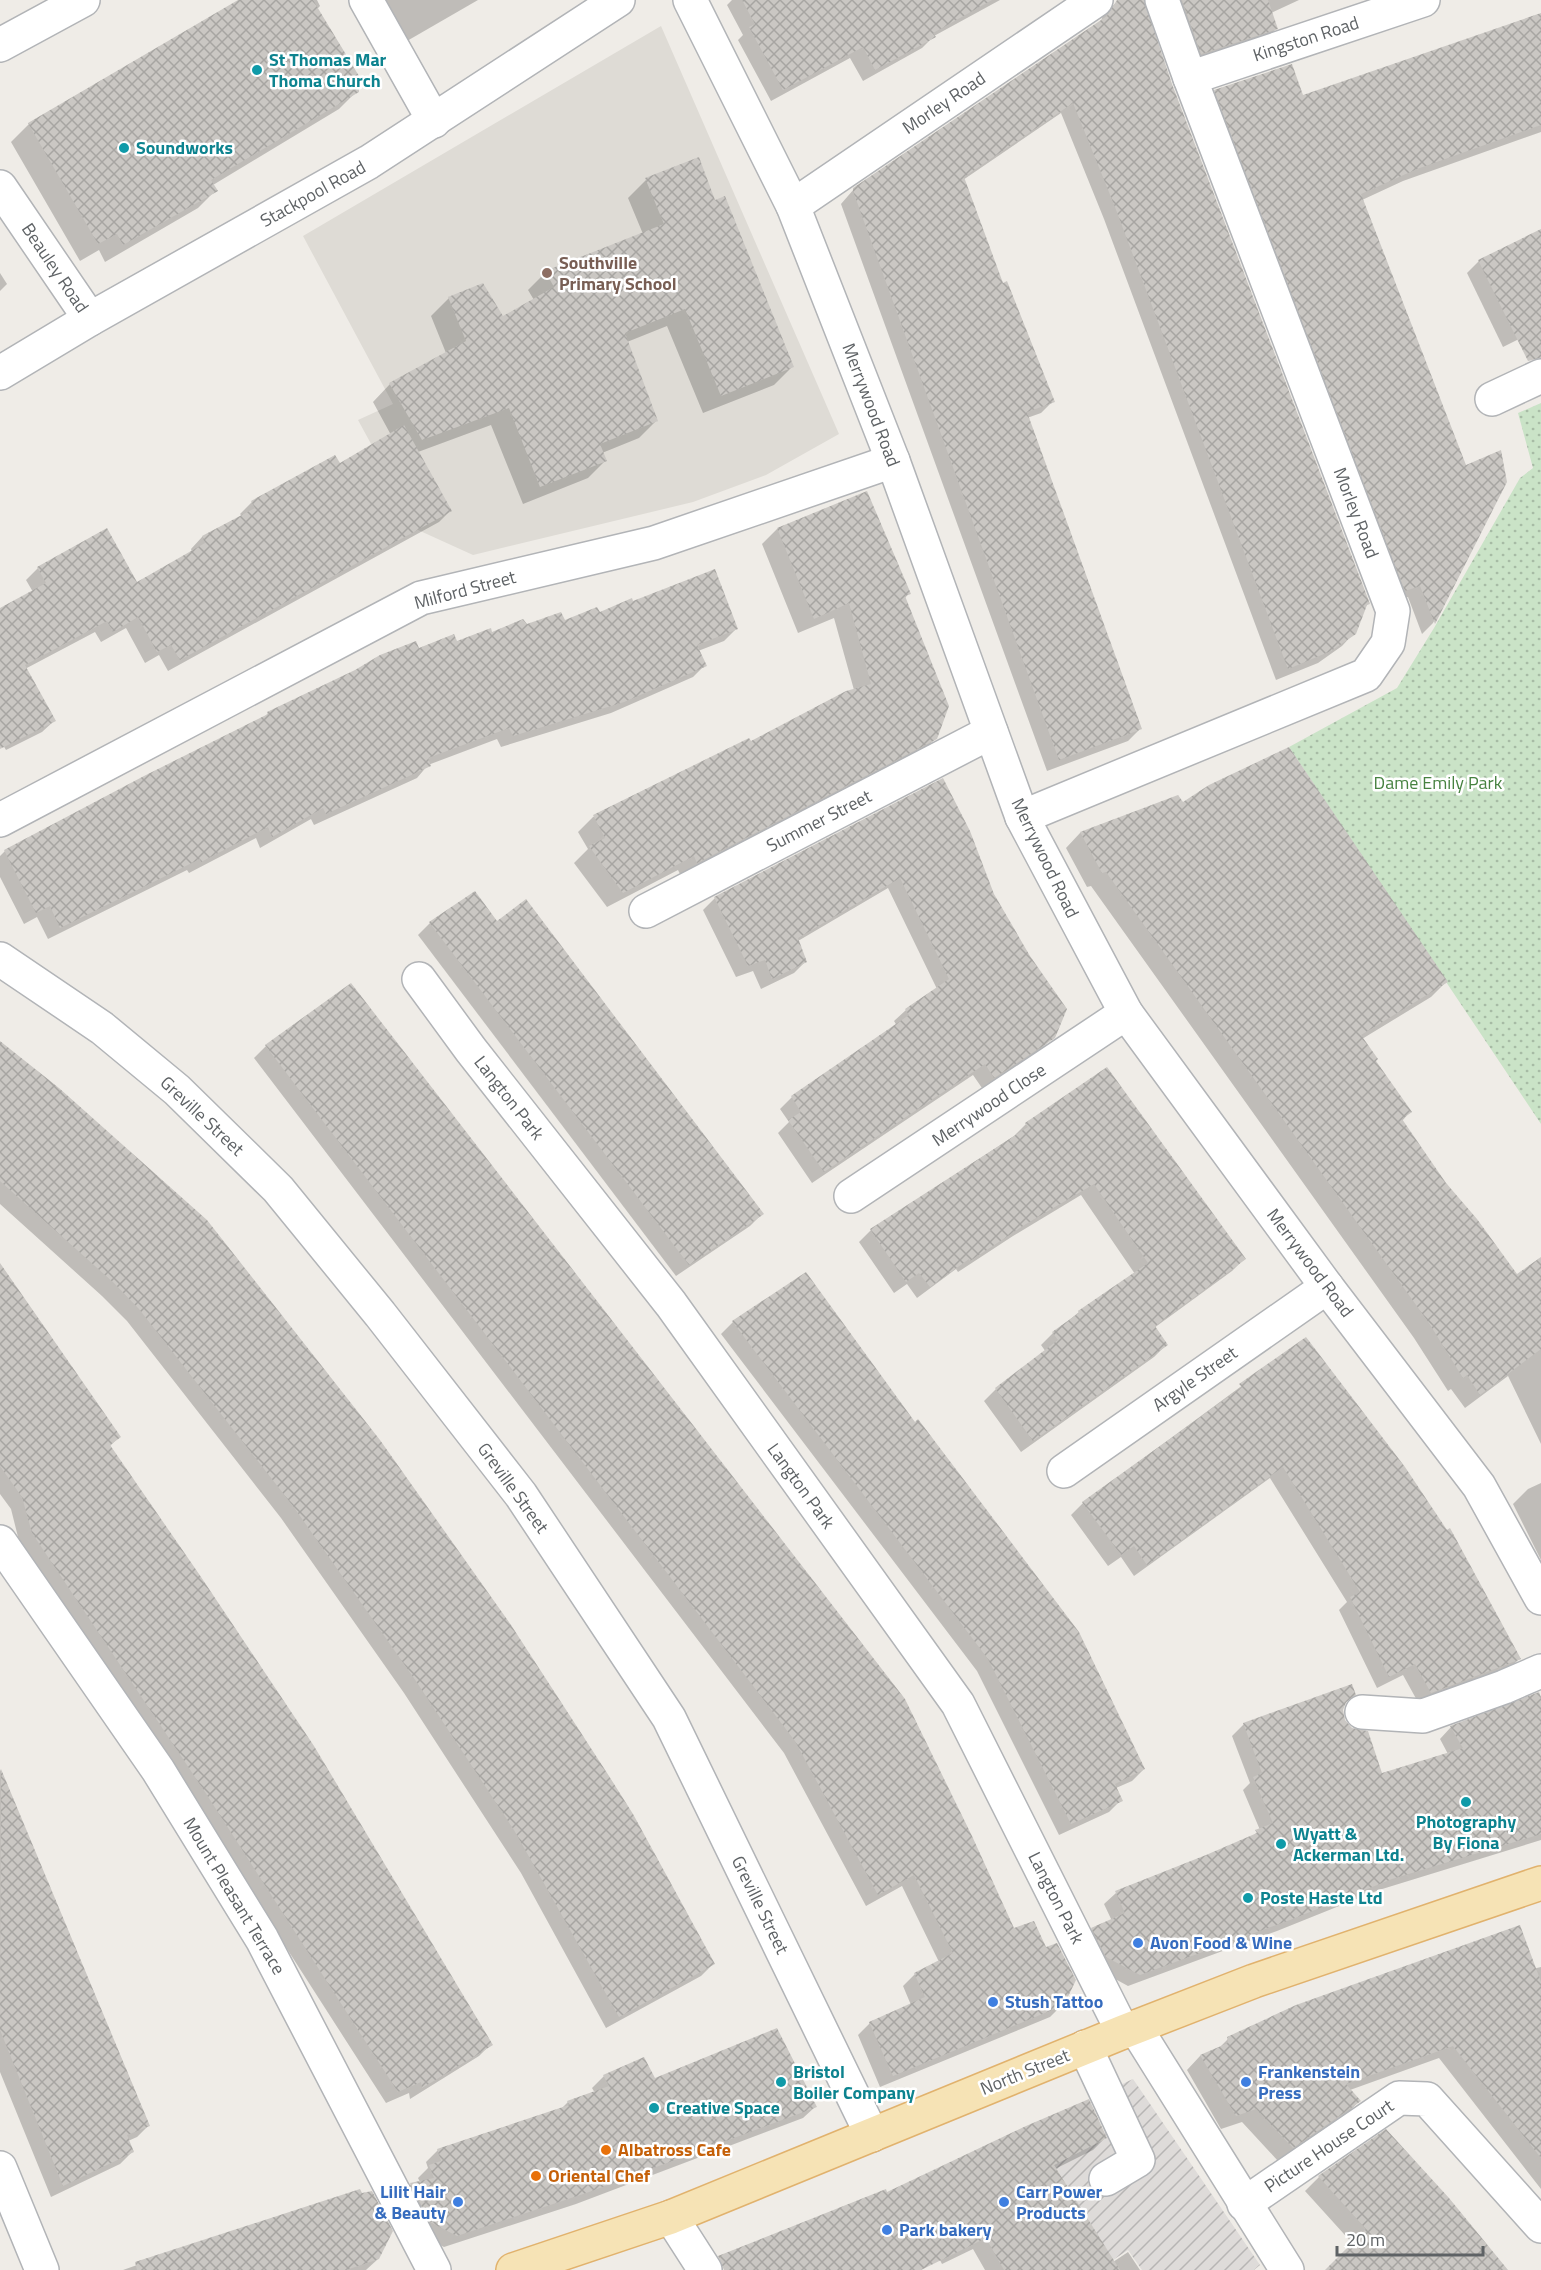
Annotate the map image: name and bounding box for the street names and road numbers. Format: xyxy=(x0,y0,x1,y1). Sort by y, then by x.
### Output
street label: Kingston Road xyxy=(1249,9,1362,68)
street label: Morley Road xyxy=(897,65,991,140)
street label: Stackpool Road xyxy=(255,153,370,234)
street label: Beauley Road xyxy=(15,217,96,318)
street label: Merrywood Road xyxy=(836,339,907,471)
street label: Morley Road xyxy=(1327,463,1386,562)
street label: Milford Street xyxy=(411,563,519,616)
street label: Summer Street xyxy=(761,782,877,859)
street label: Merrywood Road xyxy=(1005,793,1086,922)
street label: Langton Park xyxy=(468,1050,551,1146)
street label: Merrywood Close xyxy=(926,1056,1051,1153)
street label: Greville Street xyxy=(154,1069,251,1162)
street label: Merrywood Road xyxy=(1260,1203,1360,1323)
street label: Argyle Street xyxy=(1147,1339,1243,1418)
street label: Greville Street xyxy=(471,1437,556,1539)
street label: Langton Park xyxy=(761,1437,842,1535)
street label: Mount Pleasant Terrace xyxy=(177,1812,292,1980)
street label: Langton Park xyxy=(1022,1847,1091,1949)
street label: Greville Street xyxy=(725,1851,796,1959)
street label: North Street xyxy=(976,2041,1074,2102)
street label: Picture House Court xyxy=(1258,2092,1400,2199)

